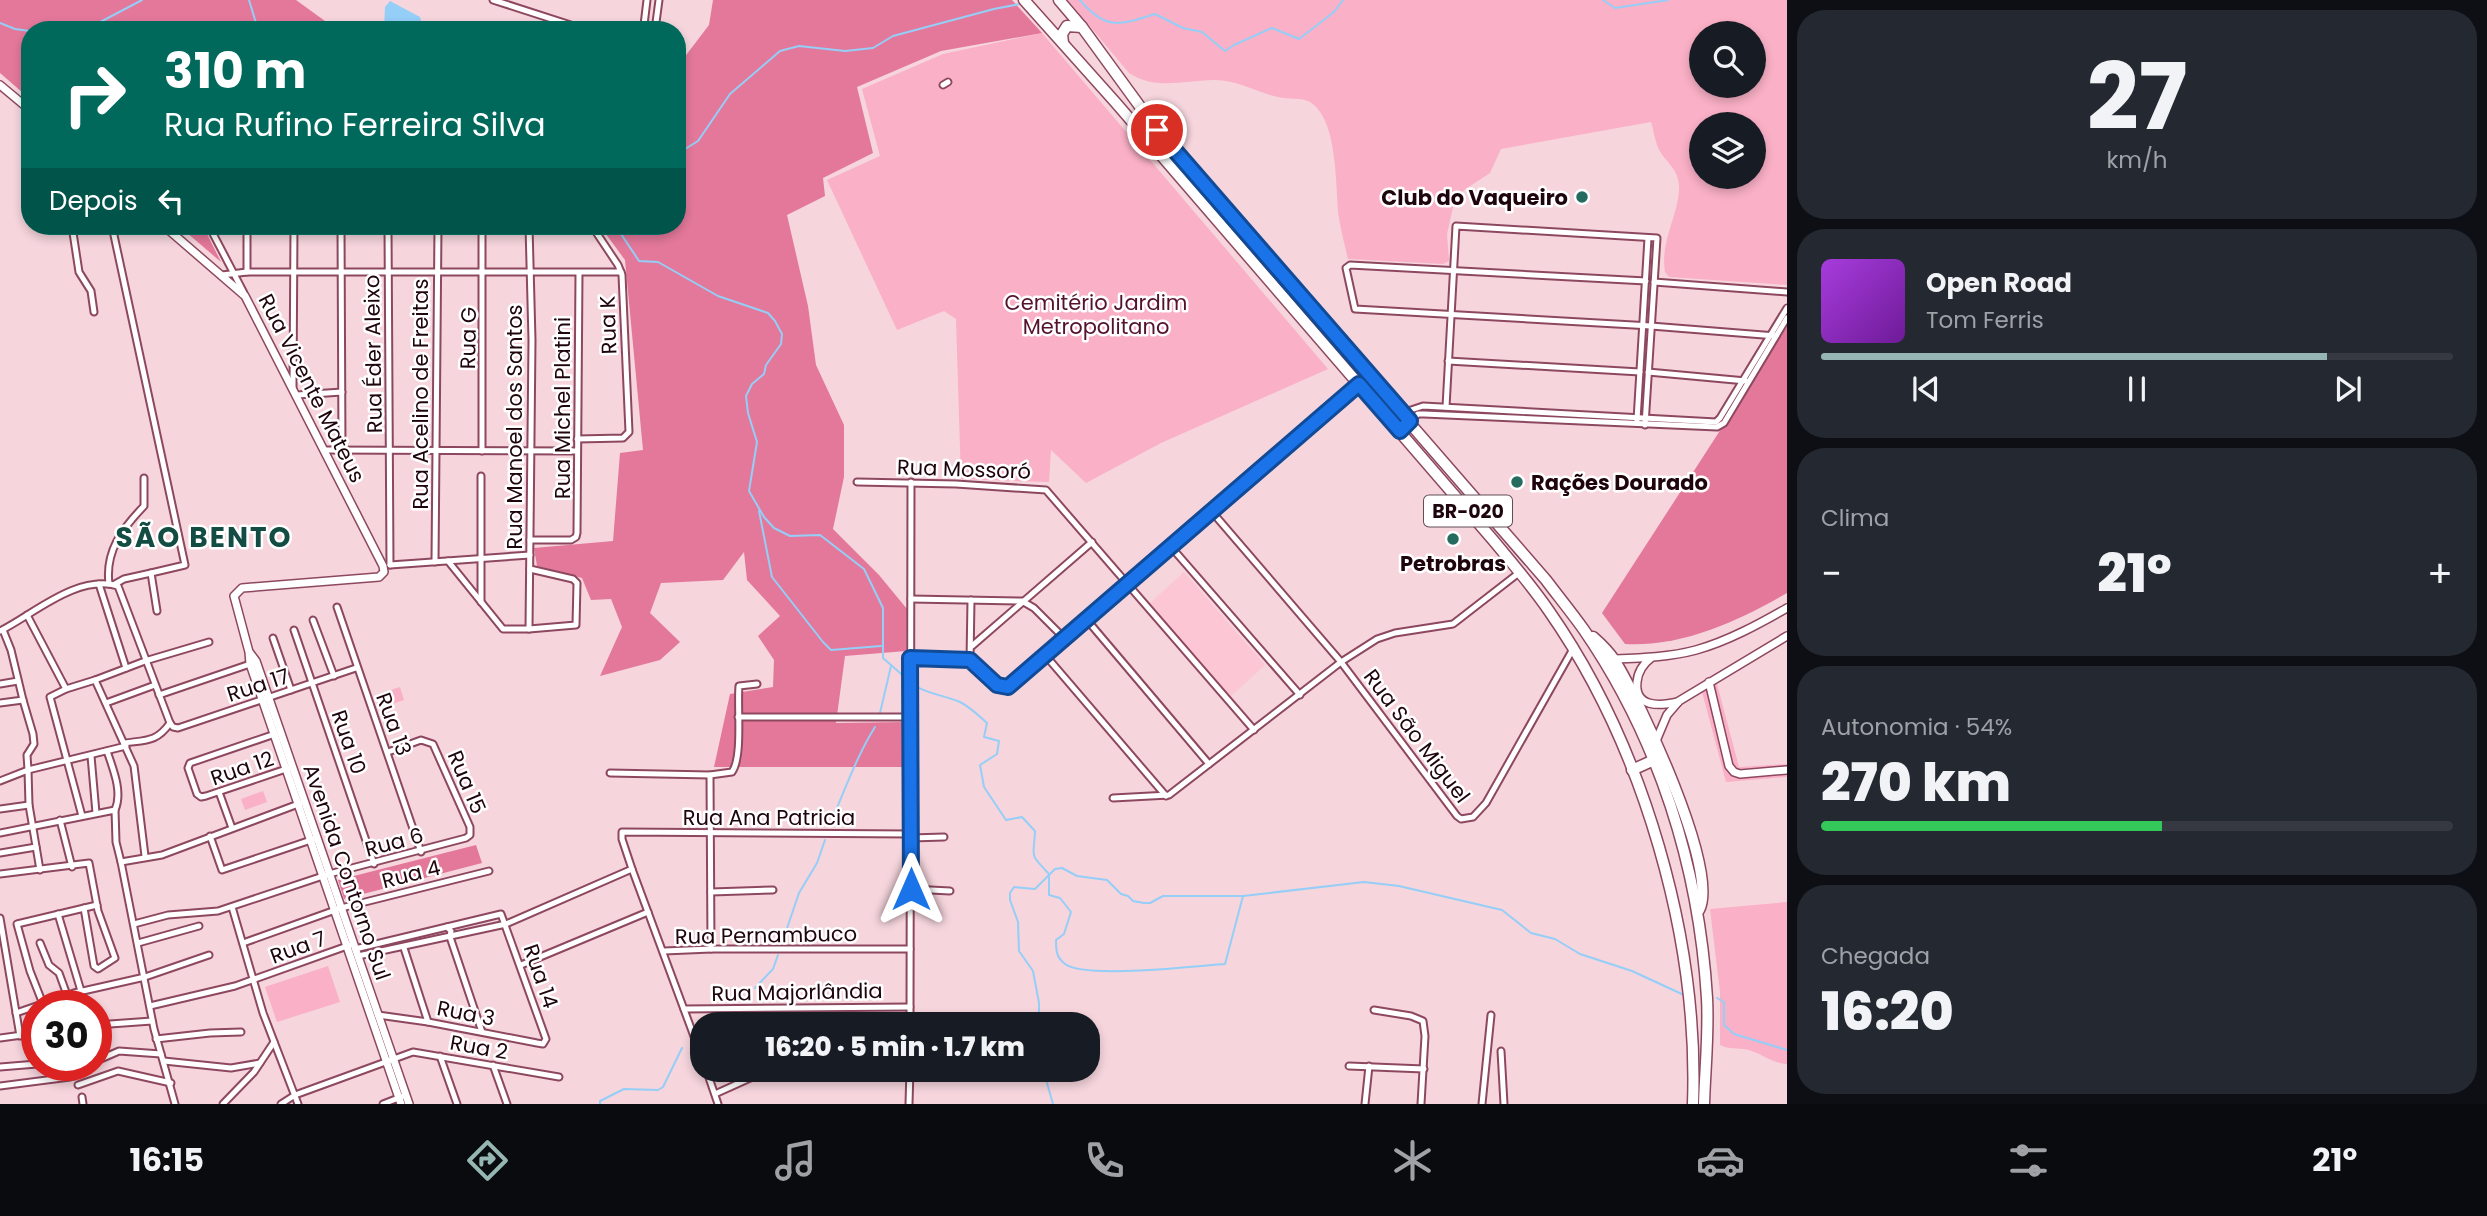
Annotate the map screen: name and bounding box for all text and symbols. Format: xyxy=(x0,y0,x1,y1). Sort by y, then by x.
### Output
map controls xyxy=(1689,21,1766,189)
button: search xyxy=(1689,21,1766,98)
text: 27 xyxy=(2087,33,2187,161)
text: 310 m xyxy=(164,37,306,105)
icon: right xyxy=(49,49,140,140)
pin xyxy=(1127,100,1187,160)
text: Rua Rufino Ferreira Silva xyxy=(164,102,546,147)
icon: arrive xyxy=(1138,111,1176,149)
button: layers xyxy=(1689,112,1766,189)
text: km/h xyxy=(2106,144,2168,176)
icon: left xyxy=(152,182,190,220)
text: Depois xyxy=(49,183,138,219)
place label: Club do Vaqueiro xyxy=(1381,183,1568,212)
marker: Club do Vaqueiro xyxy=(1574,189,1590,205)
text: Open Road xyxy=(1926,265,2072,301)
street label: Rua Éder Aleixo xyxy=(357,275,389,433)
street label: Rua Acelino de Freitas xyxy=(406,279,435,509)
park label: Cemitério Jardim Metropolitano xyxy=(1005,288,1187,341)
street label: Rua Vicente Mateus xyxy=(252,289,372,487)
street label: Rua K xyxy=(592,295,624,355)
street label: Rua Manoel dos Santos xyxy=(500,304,529,550)
text: Tom Ferris xyxy=(1926,304,2044,336)
street label: Rua G xyxy=(453,307,483,369)
street label: Rua Michel Platini xyxy=(548,317,577,499)
icon: previous xyxy=(1907,370,1945,408)
icon: pause xyxy=(2118,370,2156,408)
icon: next xyxy=(2329,370,2367,408)
street label: Rua Mossoró xyxy=(896,452,1032,486)
place label: Rações Dourado xyxy=(1531,468,1708,497)
marker: Rações Dourado xyxy=(1509,474,1525,490)
road number: BR-020 xyxy=(1424,496,1512,526)
text: Clima xyxy=(1821,502,1889,534)
district label: SÃO BENTO xyxy=(115,518,293,557)
marker: Petrobras xyxy=(1445,531,1461,547)
text: 21° xyxy=(2097,537,2172,610)
text: − xyxy=(1821,547,1842,600)
text: + xyxy=(2427,547,2453,600)
place label: Petrobras xyxy=(1400,549,1506,578)
street label: Rua 17 xyxy=(223,661,293,709)
street label: Rua São Miguel xyxy=(1357,663,1477,809)
street label: Rua 13 xyxy=(369,688,419,760)
street label: Rua 10 xyxy=(325,706,373,778)
text: Autonomia · 54% xyxy=(1821,711,2012,743)
street label: Rua 12 xyxy=(207,744,277,792)
street label: Rua 15 xyxy=(441,746,493,818)
text: 270 km xyxy=(1821,746,2011,819)
street label: Avenida Contorno Sul xyxy=(296,760,398,984)
street label: Rua Ana Patricia xyxy=(683,803,855,832)
street label: Rua 6 xyxy=(362,820,426,864)
position arrow xyxy=(874,852,948,926)
street label: Rua 4 xyxy=(379,853,443,895)
street label: Rua Pernambuco xyxy=(675,919,857,951)
street label: Rua 7 xyxy=(266,924,330,970)
street label: Rua 14 xyxy=(517,940,565,1012)
text: Chegada xyxy=(1821,940,1930,972)
text: 16:20 xyxy=(1821,975,1954,1048)
street label: Rua Majorlândia xyxy=(711,976,883,1008)
speed limit sign: 30 xyxy=(21,990,112,1081)
street label: Rua 3 xyxy=(435,993,497,1033)
street label: Rua 2 xyxy=(448,1028,510,1066)
text: 16:20 · 5 min · 1.7 km xyxy=(765,1029,1025,1065)
icon: directions xyxy=(463,1136,512,1185)
icon: music xyxy=(771,1136,820,1185)
icon: phone xyxy=(1080,1136,1129,1185)
icon: climate xyxy=(1388,1136,1437,1185)
icon: car xyxy=(1696,1136,1745,1185)
icon: filters xyxy=(2004,1136,2053,1185)
text: 16:15 xyxy=(130,1137,204,1182)
text: 21° xyxy=(2312,1137,2357,1182)

